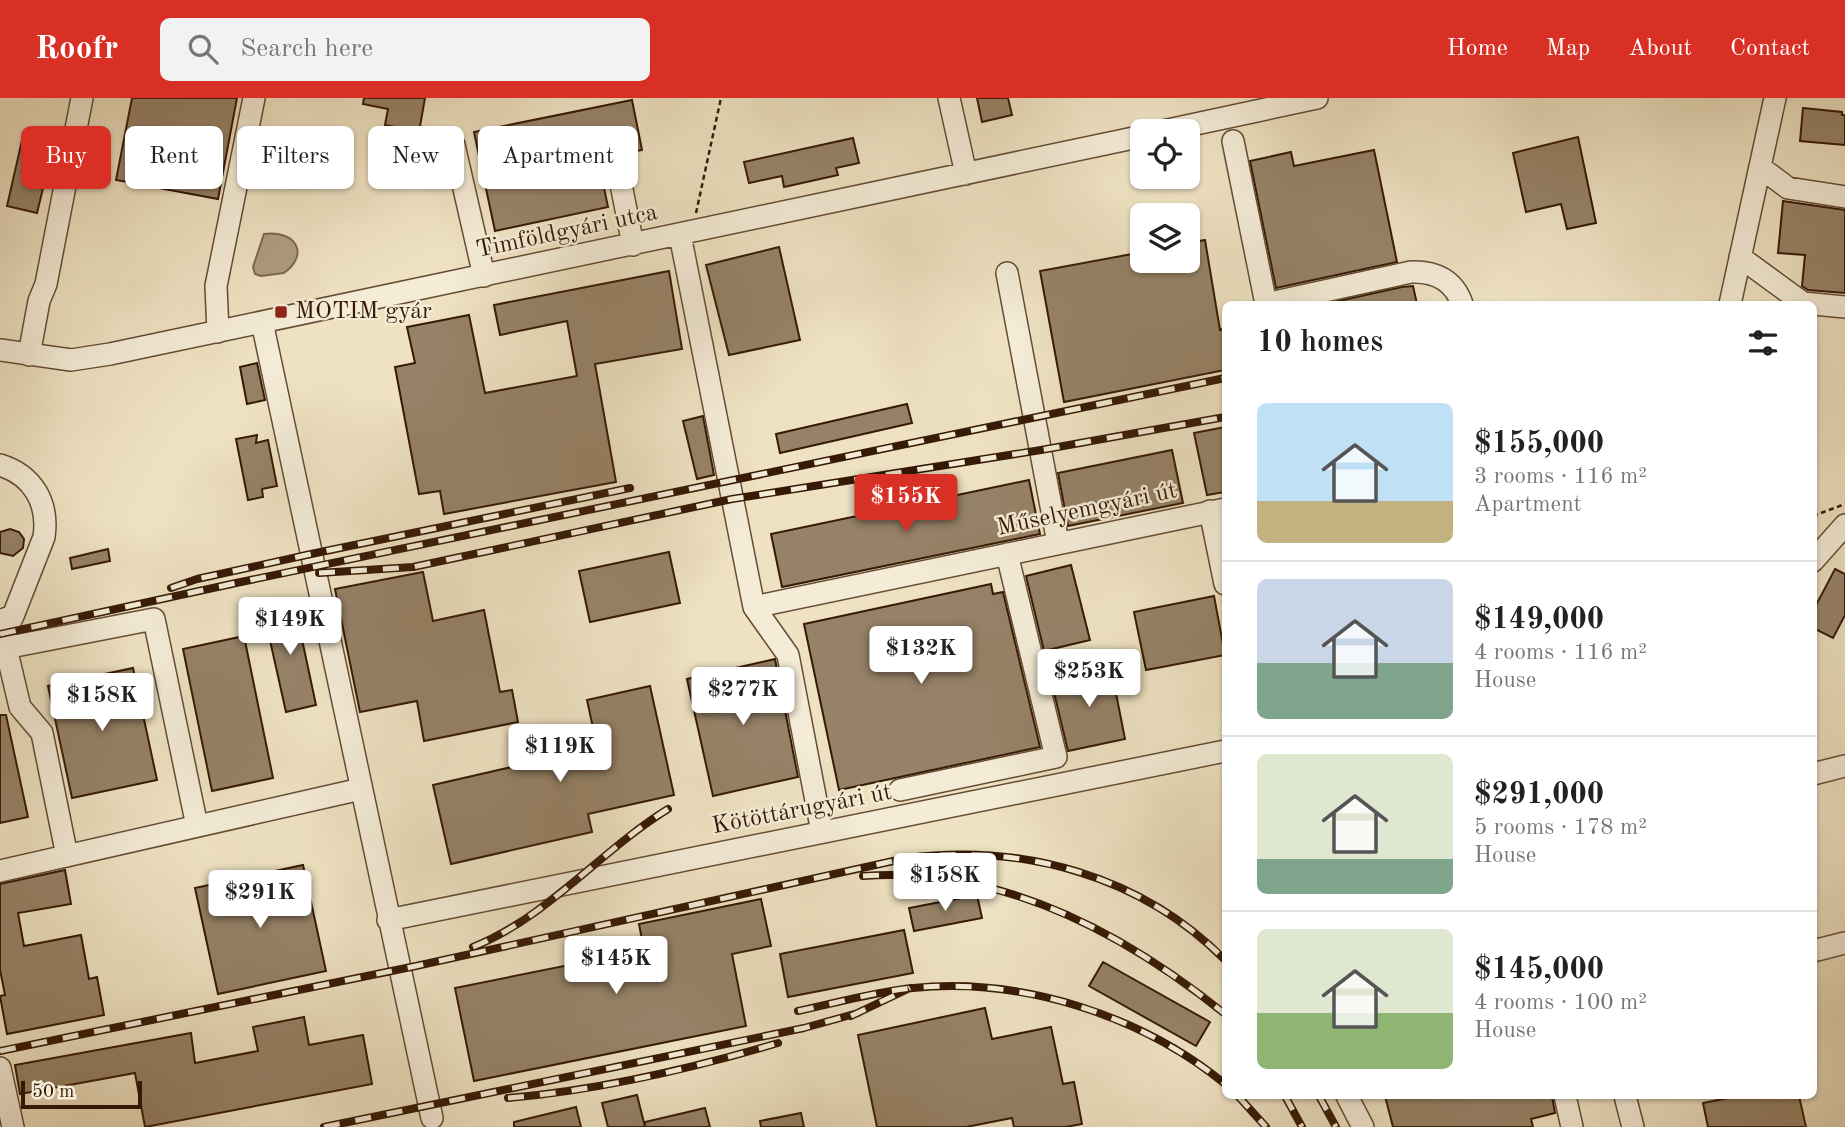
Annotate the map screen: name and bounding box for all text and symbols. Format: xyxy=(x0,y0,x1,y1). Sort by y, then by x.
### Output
search box xyxy=(160,18,650,81)
icon: search xyxy=(184,30,222,68)
text: Roofr xyxy=(35,33,118,66)
text: Search here xyxy=(240,36,373,62)
text: Home xyxy=(1447,37,1508,61)
text: Map xyxy=(1546,37,1590,61)
text: About xyxy=(1628,37,1692,61)
text: Contact xyxy=(1730,37,1810,61)
map controls xyxy=(1130,119,1200,273)
button: locate xyxy=(1130,119,1200,189)
chip: Buy xyxy=(21,126,111,189)
chip: Rent xyxy=(125,126,223,189)
chip: Filters xyxy=(237,126,354,189)
chip: New xyxy=(368,126,464,189)
chip: Apartment xyxy=(478,126,638,189)
street label: Timföldgyári utca xyxy=(474,201,660,263)
button: layers xyxy=(1130,203,1200,273)
place label: MOTIM gyár xyxy=(295,300,432,324)
marker: MOTIM gyár xyxy=(273,304,289,320)
icon: filters xyxy=(1744,324,1782,362)
text: 10 homes xyxy=(1257,328,1383,358)
text: $155,000 xyxy=(1474,429,1604,459)
icon: home xyxy=(1313,431,1397,515)
text: 3 rooms · 116 m² xyxy=(1474,465,1647,488)
pin: $155K xyxy=(857,474,955,534)
street label: Műselyemgyári út xyxy=(995,479,1179,541)
text: $155K xyxy=(870,485,942,508)
text: Apartment xyxy=(1474,493,1582,516)
pin: $149K xyxy=(241,598,339,657)
text: $149,000 xyxy=(1474,605,1604,635)
icon: home xyxy=(1313,607,1397,691)
text: $149K xyxy=(254,608,326,631)
pin: $132K xyxy=(872,626,970,686)
text: $132K xyxy=(885,637,957,660)
text: 4 rooms · 116 m² xyxy=(1474,641,1647,664)
pin: $253K xyxy=(1040,650,1138,709)
text: $253K xyxy=(1053,660,1125,683)
pin: $277K xyxy=(694,668,792,727)
text: House xyxy=(1474,669,1536,692)
pin: $158K xyxy=(53,674,151,733)
text: $277K xyxy=(707,678,779,701)
text: $158K xyxy=(66,684,138,707)
pin: $119K xyxy=(511,724,609,784)
text: $119K xyxy=(524,735,596,758)
text: $291,000 xyxy=(1474,780,1604,810)
street label: Kötöttárugyári út xyxy=(710,781,894,839)
icon: home xyxy=(1313,782,1397,866)
text: 5 rooms · 178 m² xyxy=(1474,816,1647,839)
text: House xyxy=(1474,844,1536,867)
pin: $158K xyxy=(896,854,994,913)
text: $158K xyxy=(909,864,981,887)
pin: $291K xyxy=(211,870,309,930)
text: $291K xyxy=(224,881,296,904)
pin: $145K xyxy=(567,936,665,996)
text: $145K xyxy=(580,947,652,970)
text: $145,000 xyxy=(1474,955,1604,985)
icon: home xyxy=(1313,957,1397,1041)
text: 4 rooms · 100 m² xyxy=(1474,991,1647,1014)
text: House xyxy=(1474,1019,1536,1042)
scale bar xyxy=(21,1078,142,1110)
text: 50 m xyxy=(32,1083,74,1102)

